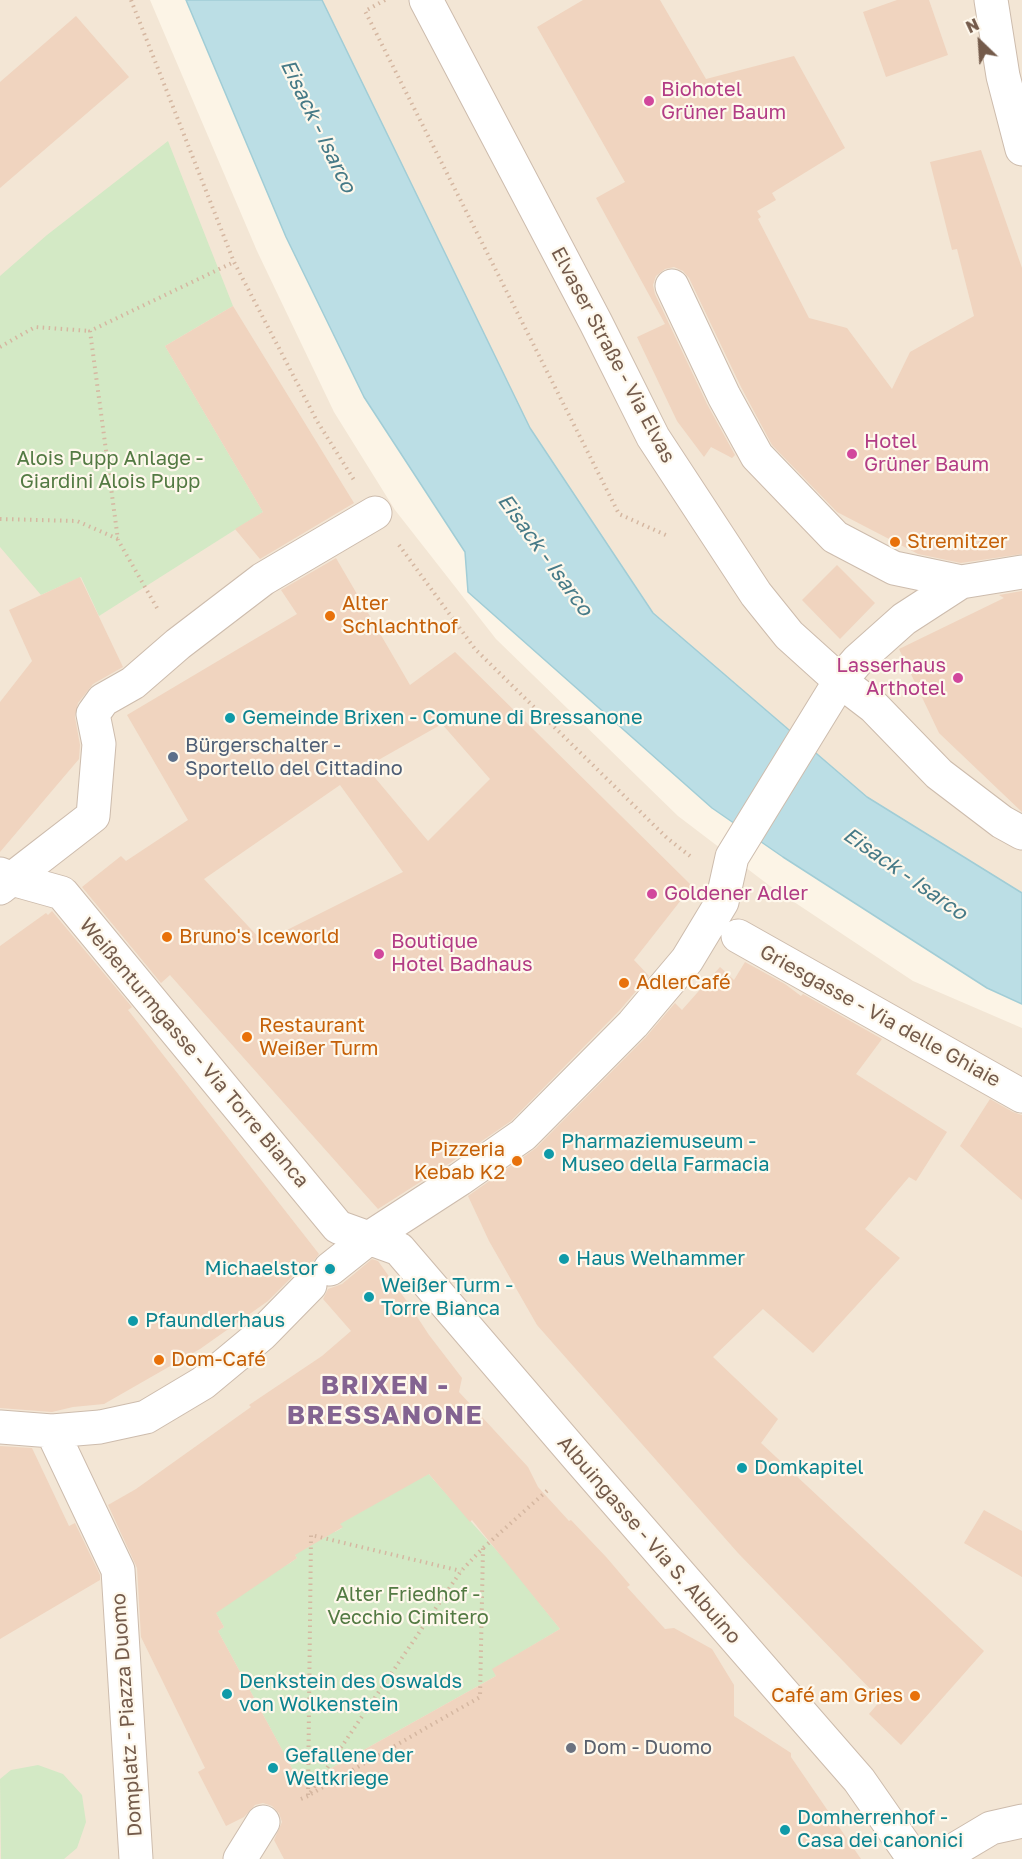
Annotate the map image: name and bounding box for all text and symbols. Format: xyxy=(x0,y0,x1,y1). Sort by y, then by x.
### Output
north arrow xyxy=(950,12,1010,72)
text: N xyxy=(963,14,982,37)
water label: Eisack - Isarco xyxy=(275,55,361,197)
place label: Biohotel Grüner Baum xyxy=(661,78,786,125)
marker: Biohotel Grüner Baum xyxy=(642,94,656,108)
street label: Elvaser Straße - Via Elvas xyxy=(546,243,680,467)
place label: Hotel Grüner Baum xyxy=(864,430,989,477)
park label: Alois Pupp Anlage - Giardini Alois Pupp xyxy=(17,447,203,494)
marker: Hotel Grüner Baum xyxy=(845,447,859,461)
water label: Eisack - Isarco xyxy=(492,489,598,621)
place label: Stremitzer xyxy=(907,530,1008,554)
marker: Stremitzer xyxy=(888,535,902,549)
place label: Alter Schlachthof xyxy=(342,592,458,639)
marker: Alter Schlachthof xyxy=(323,609,337,623)
place label: Lasserhaus Arthotel xyxy=(836,654,946,701)
marker: Lasserhaus Arthotel xyxy=(951,671,965,685)
place label: Gemeinde Brixen - Comune di Bressanone xyxy=(242,706,642,730)
marker: Gemeinde Brixen - Comune di Bressanone xyxy=(223,711,237,725)
place label: Bürgerschalter - Sportello del Cittadino xyxy=(185,734,403,781)
marker: Bürgerschalter - Sportello del Cittadino xyxy=(166,750,180,764)
water label: Eisack - Isarco xyxy=(838,822,972,926)
place label: Goldener Adler xyxy=(664,882,808,906)
marker: Goldener Adler xyxy=(645,887,659,901)
street label: Weißenturmgasse - Via Torre Bianca xyxy=(74,913,314,1193)
place label: Bruno's Iceworld xyxy=(179,925,339,949)
marker: Bruno's Iceworld xyxy=(160,930,174,944)
place label: Boutique Hotel Badhaus xyxy=(391,930,532,977)
street label: Griesgasse - Via delle Ghiaie xyxy=(755,940,1005,1092)
marker: Boutique Hotel Badhaus xyxy=(372,947,386,961)
place label: AdlerCafé xyxy=(636,971,731,995)
marker: AdlerCafé xyxy=(617,976,631,990)
place label: Restaurant Weißer Turm xyxy=(259,1014,379,1061)
marker: Restaurant Weißer Turm xyxy=(240,1030,254,1044)
place label: Pharmaziemuseum - Museo della Farmacia xyxy=(561,1130,770,1177)
place label: Pizzeria Kebab K2 xyxy=(414,1138,505,1185)
marker: Pharmaziemuseum - Museo della Farmacia xyxy=(542,1147,556,1161)
marker: Pizzeria Kebab K2 xyxy=(510,1154,524,1168)
place label: Haus Welhammer xyxy=(576,1247,745,1271)
marker: Haus Welhammer xyxy=(557,1252,571,1266)
place label: Michaelstor xyxy=(205,1257,318,1281)
marker: Michaelstor xyxy=(323,1262,337,1276)
place label: Weißer Turm - Torre Bianca xyxy=(381,1274,513,1321)
marker: Weißer Turm - Torre Bianca xyxy=(362,1290,376,1304)
place label: Pfaundlerhaus xyxy=(145,1309,285,1333)
marker: Pfaundlerhaus xyxy=(126,1314,140,1328)
place label: Dom-Café xyxy=(171,1348,266,1372)
marker: Dom-Café xyxy=(152,1353,166,1367)
district label: BRIXEN - BRESSANONE xyxy=(287,1370,483,1432)
street label: Albuingasse - Via S. Albuino xyxy=(552,1431,746,1649)
place label: Domkapitel xyxy=(754,1456,864,1480)
marker: Domkapitel xyxy=(735,1461,749,1475)
park label: Alter Friedhof - Vecchio Cimitero xyxy=(327,1583,489,1630)
street label: Domplatz - Piazza Duomo xyxy=(107,1592,147,1838)
place label: Denkstein des Oswalds von Wolkenstein xyxy=(239,1670,462,1717)
place label: Café am Gries xyxy=(771,1684,903,1708)
marker: Denkstein des Oswalds von Wolkenstein xyxy=(220,1687,234,1701)
marker: Café am Gries xyxy=(908,1689,922,1703)
place label: Dom - Duomo xyxy=(583,1736,712,1760)
marker: Dom - Duomo xyxy=(564,1741,578,1755)
place label: Gefallene der Weltkriege xyxy=(285,1744,413,1791)
marker: Gefallene der Weltkriege xyxy=(266,1761,280,1775)
place label: Domherrenhof - Casa dei canonici xyxy=(797,1806,963,1853)
marker: Domherrenhof - Casa dei canonici xyxy=(778,1823,792,1837)

